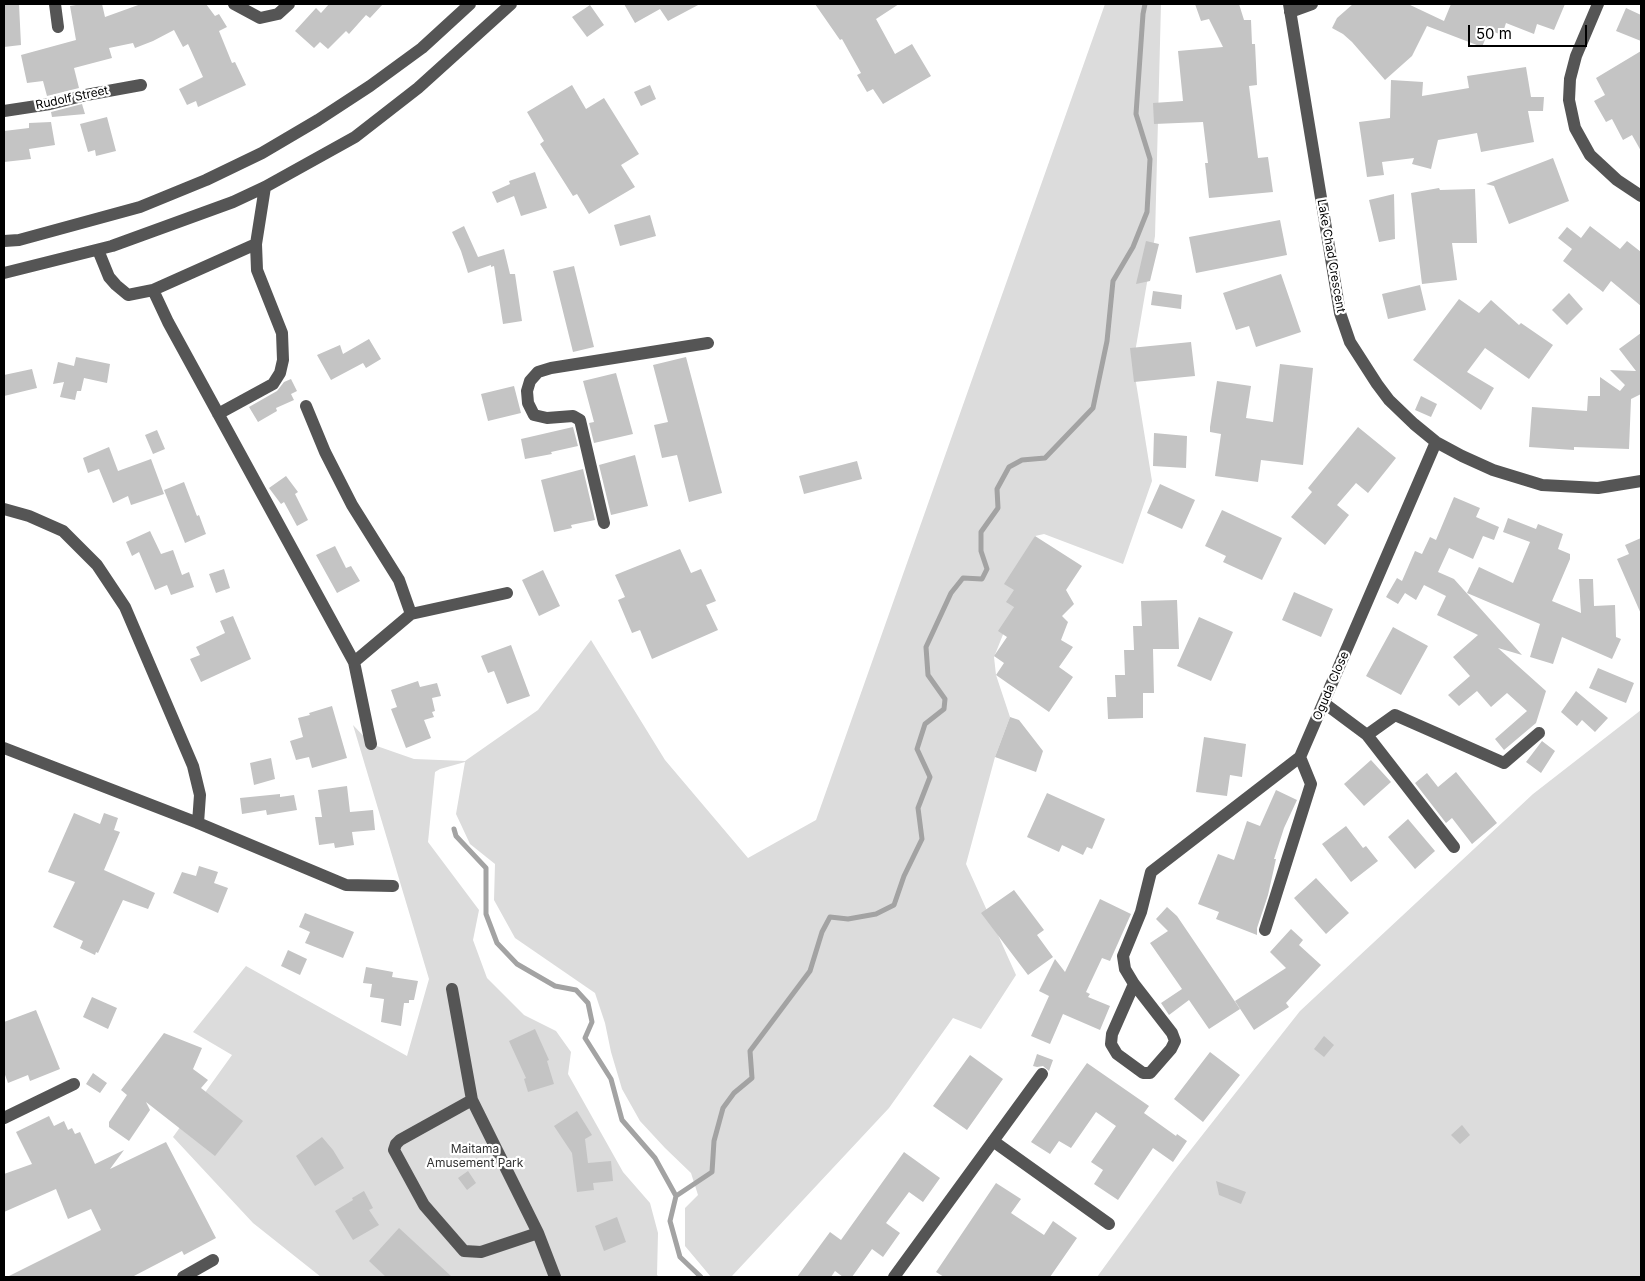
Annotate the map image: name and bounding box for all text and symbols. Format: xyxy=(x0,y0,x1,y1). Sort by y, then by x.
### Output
scale bar xyxy=(1470,15,1589,47)
text: 50 m xyxy=(1476,24,1512,43)
street label: Rudolf Street xyxy=(34,83,110,113)
street label: Lake Chad Crescent xyxy=(1314,198,1348,314)
street label: Oguda Close xyxy=(1310,649,1352,723)
park label: Maitama Amusement Park xyxy=(427,1142,523,1170)

